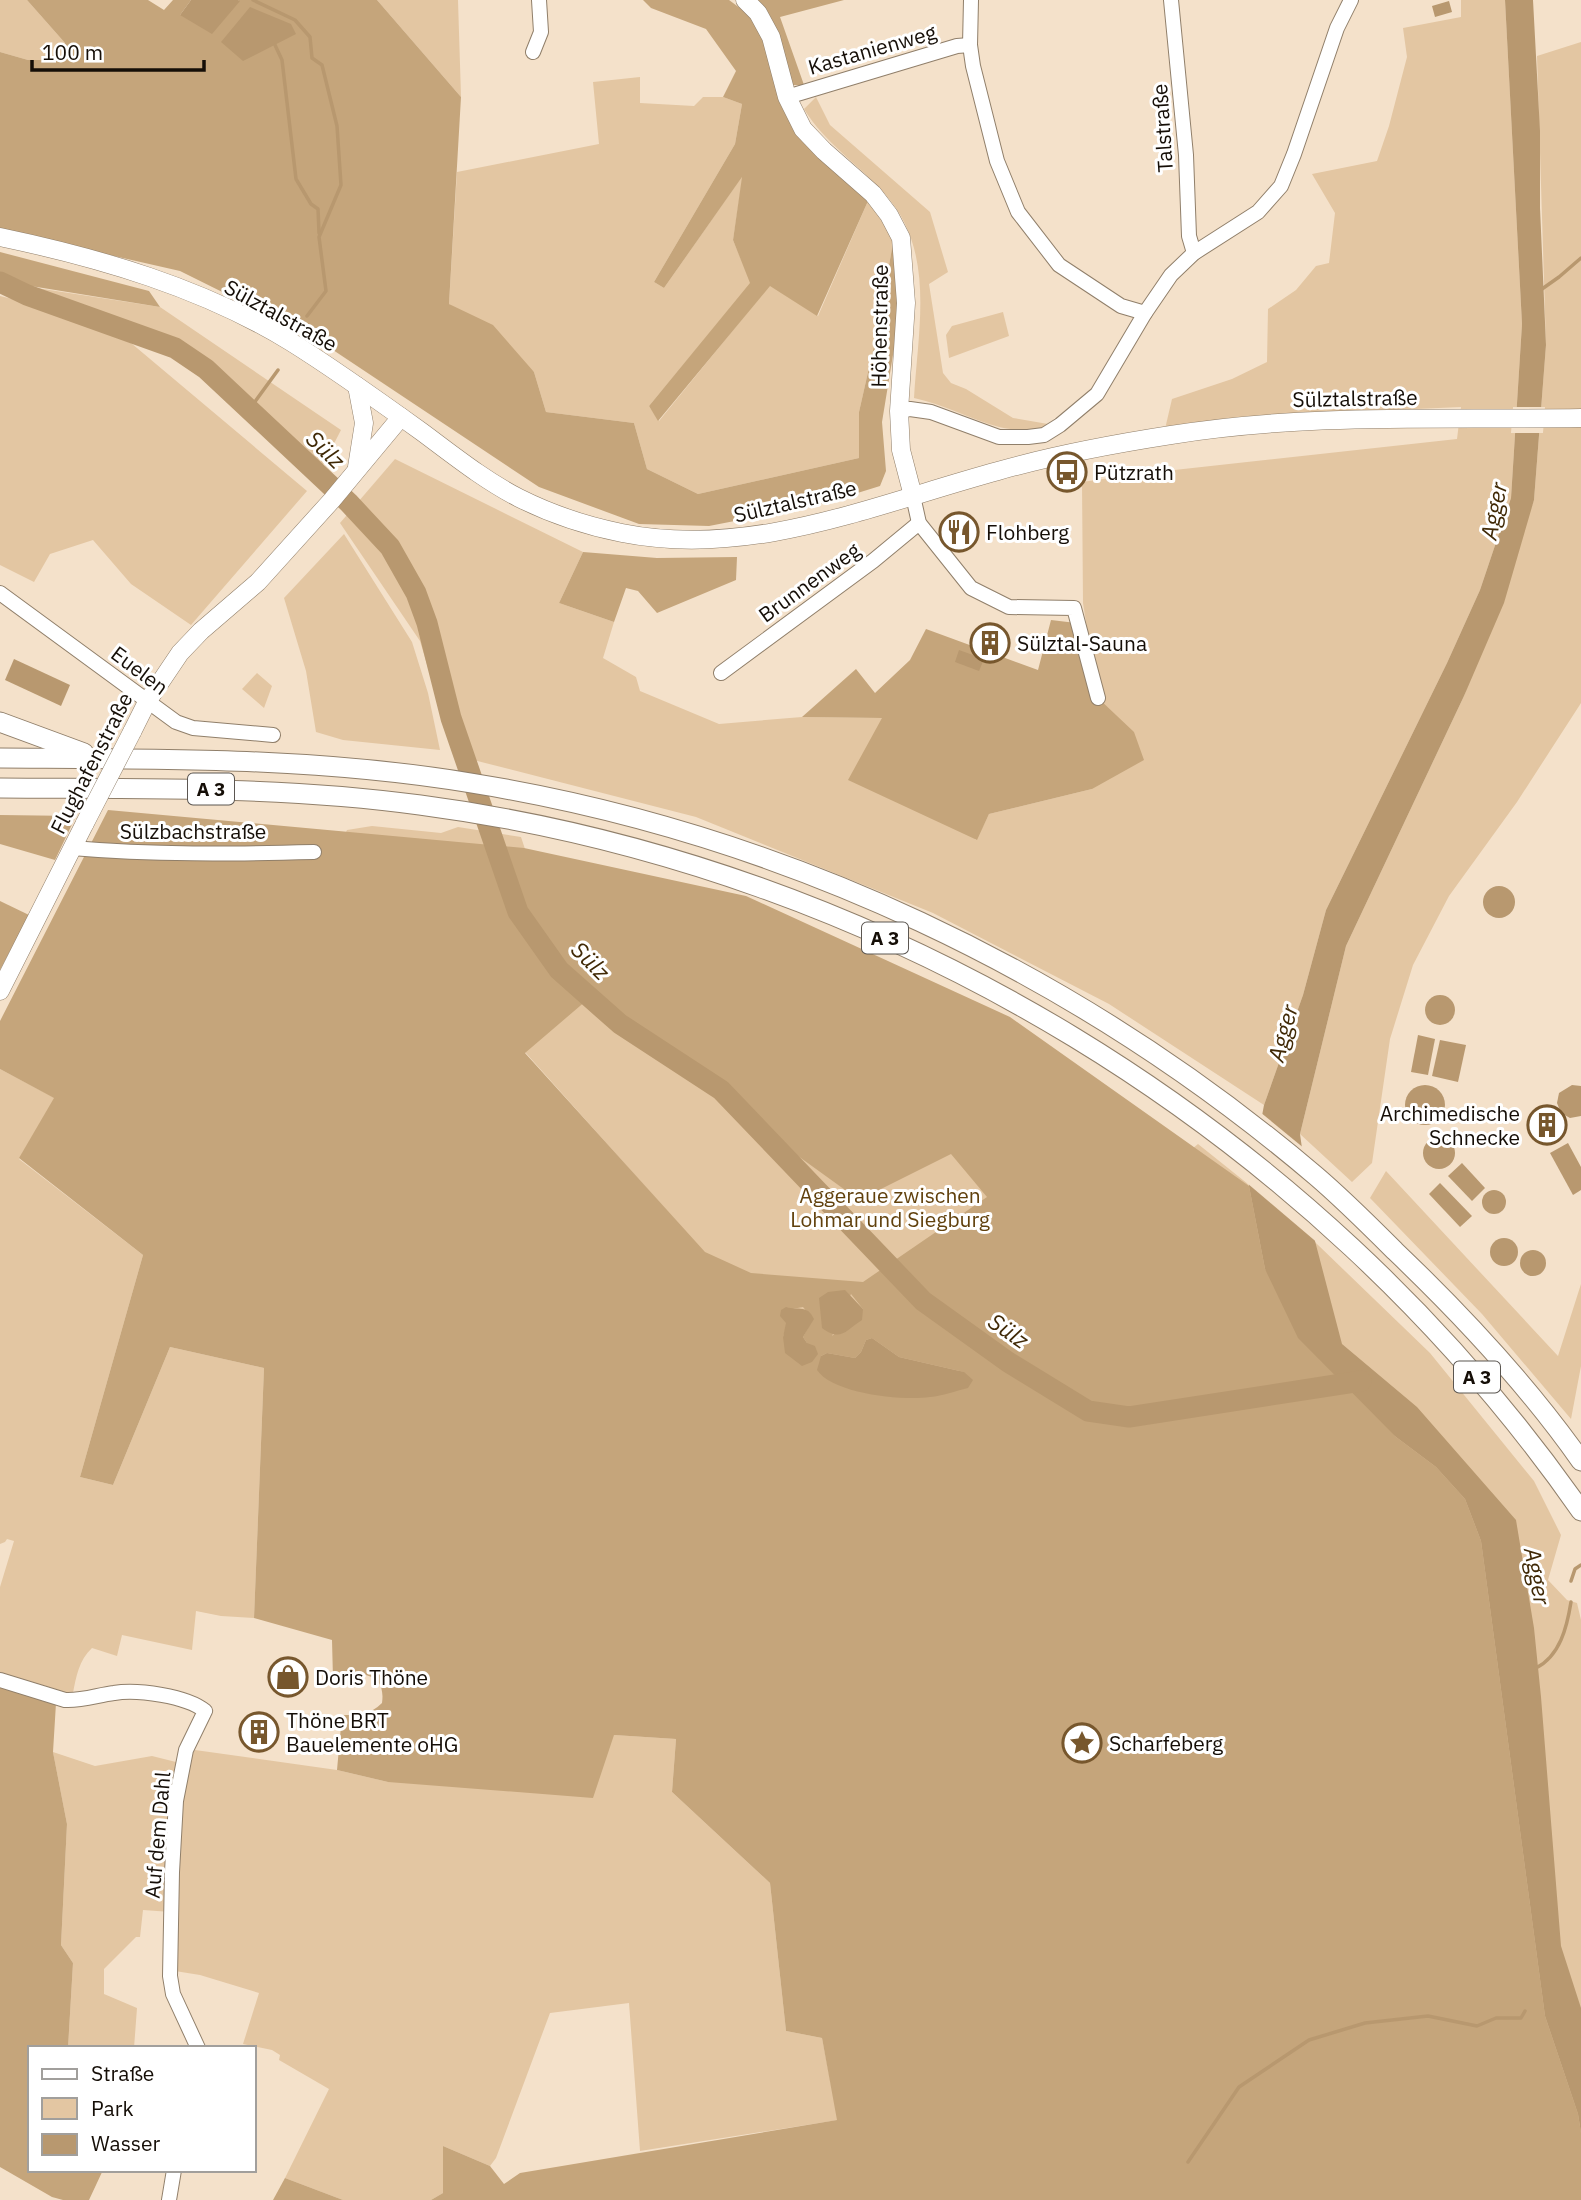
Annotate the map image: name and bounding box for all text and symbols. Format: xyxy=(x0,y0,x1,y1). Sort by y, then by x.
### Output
street label: Kastanienweg xyxy=(805,17,939,81)
scale bar xyxy=(32,28,203,72)
text: 100 m xyxy=(42,38,103,66)
street label: Talstraße xyxy=(1145,83,1179,173)
street label: Höhenstraße xyxy=(864,264,894,388)
street label: Sülztalstraße xyxy=(219,272,343,358)
street label: Sülztalstraße xyxy=(1292,383,1418,413)
water label: Sülz xyxy=(300,423,352,475)
bus stop icon: Pützrath xyxy=(1046,451,1088,493)
place label: Pützrath xyxy=(1094,458,1174,486)
street label: Sülztalstraße xyxy=(731,473,859,529)
water label: Agger xyxy=(1473,479,1513,543)
restaurant icon: Flohberg xyxy=(938,511,980,553)
place label: Flohberg xyxy=(986,518,1069,546)
street label: Brunnenweg xyxy=(753,536,865,628)
building icon: Sülztal-Sauna xyxy=(969,622,1011,664)
place label: Sülztal-Sauna xyxy=(1017,629,1147,657)
street label: Euelen xyxy=(106,639,174,701)
street label: Flughafenstraße xyxy=(43,688,139,838)
road number: A 3 xyxy=(188,774,234,804)
street label: Sülzbachstraße xyxy=(120,817,266,845)
road number: A 3 xyxy=(862,922,908,954)
water label: Sülz xyxy=(565,934,617,986)
water label: Agger xyxy=(1260,1001,1304,1066)
place label: Archimedische Schnecke xyxy=(1380,1099,1520,1151)
building icon: Archimedische Schnecke xyxy=(1526,1104,1568,1146)
park label: Aggeraue zwischen Lohmar und Siegburg xyxy=(790,1181,990,1233)
water label: Sülz xyxy=(983,1305,1036,1355)
road number: A 3 xyxy=(1454,1362,1500,1392)
water label: Agger xyxy=(1518,1544,1558,1608)
shop icon: Doris Thöne xyxy=(267,1656,309,1698)
place label: Doris Thöne xyxy=(315,1663,428,1691)
place label: Thöne BRT Bauelemente oHG xyxy=(286,1706,458,1758)
building icon: Thöne BRT Bauelemente oHG xyxy=(238,1711,280,1753)
place icon: Scharfeberg xyxy=(1061,1722,1103,1764)
place label: Scharfeberg xyxy=(1109,1729,1223,1757)
street label: Auf dem Dahl xyxy=(138,1770,177,1900)
legend xyxy=(28,2046,256,2172)
text: Straße xyxy=(91,2059,154,2087)
text: Park xyxy=(91,2094,134,2122)
text: Wasser xyxy=(91,2129,161,2157)

